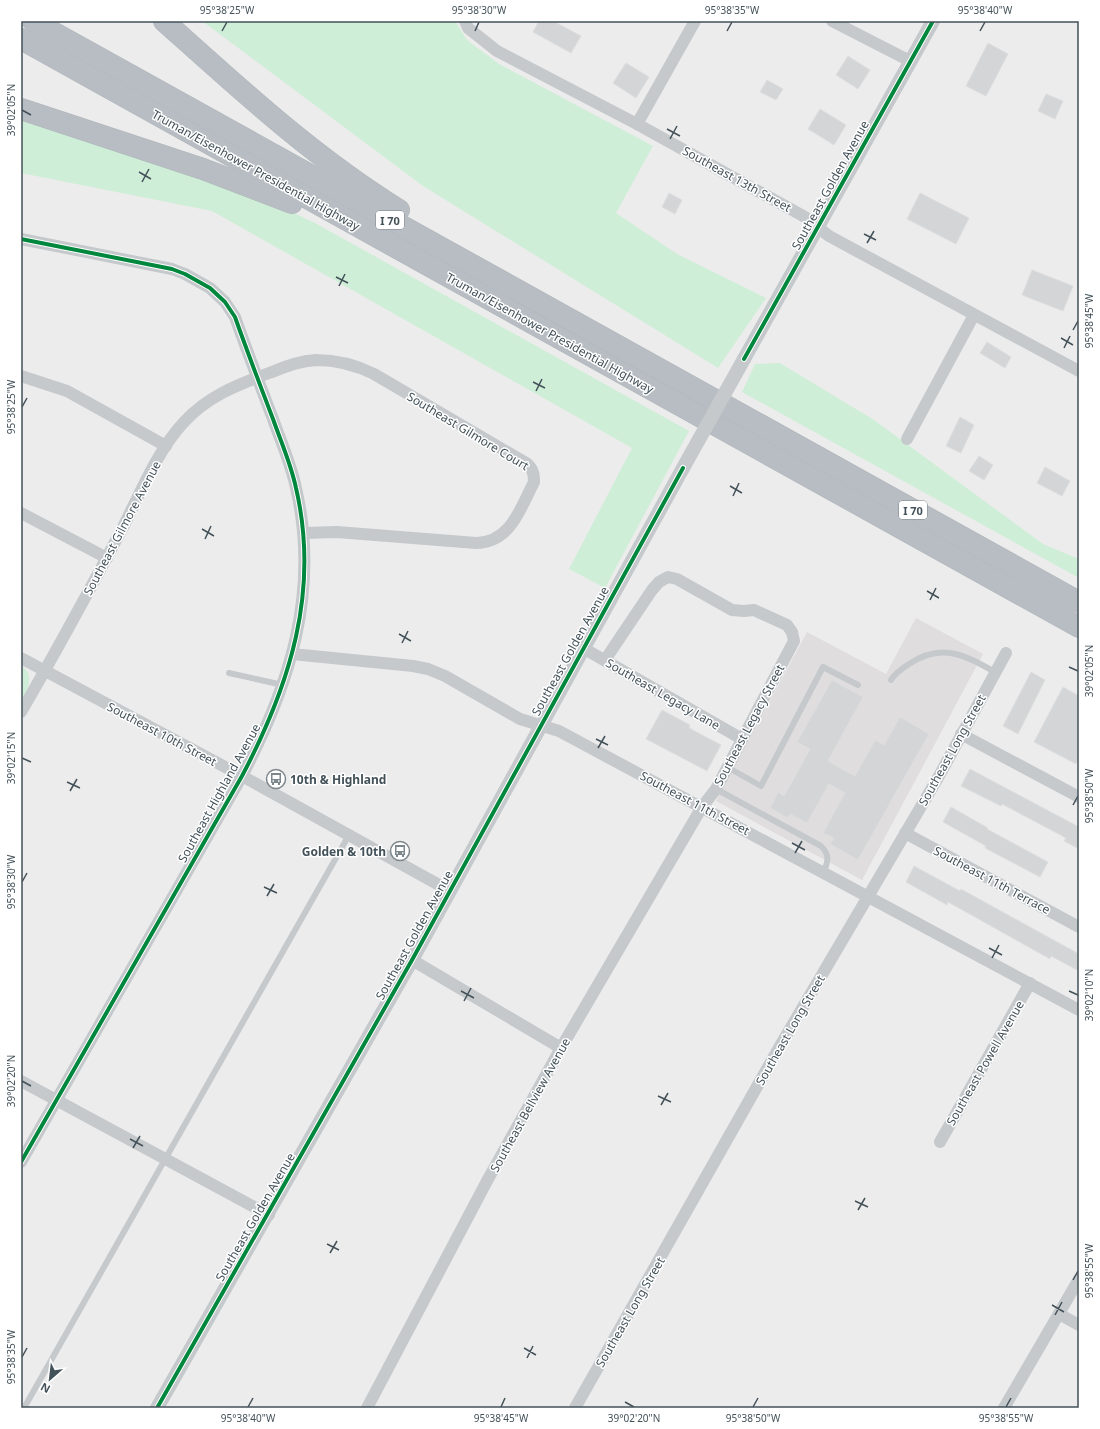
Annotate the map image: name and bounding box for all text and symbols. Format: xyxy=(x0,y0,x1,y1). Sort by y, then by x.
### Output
text: 95°38'25"W xyxy=(200,3,255,17)
text: 95°38'30"W xyxy=(452,3,507,17)
text: 95°38'35"W xyxy=(705,3,760,17)
text: 95°38'40"W xyxy=(958,3,1013,17)
text: 39°02'05"N xyxy=(4,84,18,136)
street label: Truman/Eisenhower Presidential Highway xyxy=(149,106,364,235)
street label: Southeast Golden Avenue xyxy=(787,117,873,253)
street label: Southeast 13th Street xyxy=(680,142,795,216)
road number: I 70 xyxy=(376,211,404,229)
street label: Truman/Eisenhower Presidential Highway xyxy=(443,269,658,398)
text: 95°38'45"W xyxy=(1082,293,1096,348)
text: 95°38'25"W xyxy=(4,379,18,434)
street label: Southeast Gilmore Court xyxy=(404,388,533,474)
street label: Southeast Gilmore Avenue xyxy=(79,458,165,598)
road number: I 70 xyxy=(899,501,927,519)
street label: Southeast Golden Avenue xyxy=(527,583,613,719)
text: 39°02'05"N xyxy=(1082,645,1096,697)
street label: Southeast Legacy Lane xyxy=(603,654,723,734)
street label: Southeast Legacy Street xyxy=(710,661,789,789)
street label: Southeast Long Street xyxy=(914,691,990,809)
street label: Southeast 10th Street xyxy=(104,698,220,770)
street label: Southeast Highland Avenue xyxy=(174,720,264,866)
text: 39°02'15"N xyxy=(4,732,18,784)
street label: Southeast 11th Street xyxy=(637,767,753,839)
bus stop icon: 10th & Highland xyxy=(265,768,287,790)
text: 95°38'50"W xyxy=(1082,768,1096,823)
place label: 10th & Highland xyxy=(290,771,386,788)
bus stop icon: Golden & 10th xyxy=(389,840,411,862)
street label: Southeast 11th Terrace xyxy=(931,842,1054,918)
place label: Golden & 10th xyxy=(302,843,386,860)
text: 95°38'30"W xyxy=(4,854,18,909)
street label: Southeast Golden Avenue xyxy=(371,867,457,1003)
text: 39°02'10"N xyxy=(1082,969,1096,1021)
street label: Southeast Long Street xyxy=(751,971,829,1088)
street label: Southeast Powell Avenue xyxy=(942,997,1028,1129)
street label: Southeast Bellview Avenue xyxy=(486,1035,574,1175)
text: 39°02'20"N xyxy=(4,1055,18,1107)
street label: Southeast Golden Avenue xyxy=(211,1149,299,1284)
text: 95°38'55"W xyxy=(1082,1243,1096,1298)
street label: Southeast Long Street xyxy=(591,1253,669,1370)
text: 95°38'35"W xyxy=(4,1329,18,1384)
north arrow xyxy=(30,1359,70,1399)
text: N xyxy=(38,1380,53,1397)
text: 95°38'40"W xyxy=(221,1411,276,1425)
text: 95°38'45"W xyxy=(474,1411,529,1425)
text: 39°02'20"N xyxy=(608,1411,660,1425)
text: 95°38'50"W xyxy=(726,1411,781,1425)
text: 95°38'55"W xyxy=(979,1411,1034,1425)

